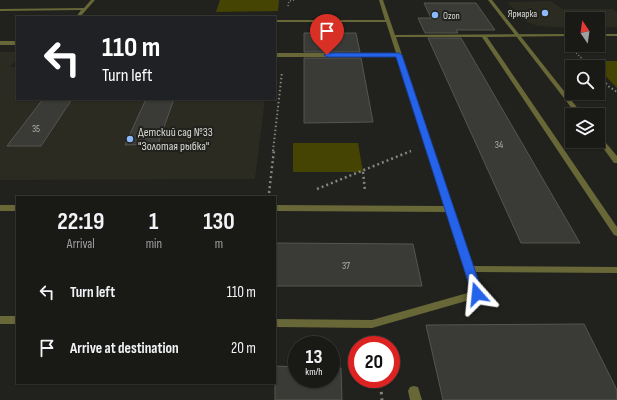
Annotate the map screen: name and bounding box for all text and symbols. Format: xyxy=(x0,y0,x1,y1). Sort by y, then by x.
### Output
place label: Ярмарка xyxy=(508,8,537,20)
marker: Ярмарка xyxy=(540,8,550,18)
marker: Ozon xyxy=(430,10,440,20)
place label: Ozon xyxy=(443,10,460,22)
north arrow xyxy=(565,12,605,52)
map controls xyxy=(565,12,605,148)
pin xyxy=(310,14,344,55)
icon: arrive xyxy=(316,20,338,42)
text: 110 m xyxy=(102,31,160,64)
icon: left xyxy=(36,32,88,84)
button: search xyxy=(565,60,605,100)
text: Turn left xyxy=(102,65,153,86)
button: layers xyxy=(565,108,605,148)
house number: 35 xyxy=(32,123,40,135)
place label: Детский сад №33 "Золотая рыбка" xyxy=(138,125,213,154)
marker: Детский сад №33 "Золотая рыбка" xyxy=(125,134,135,144)
house number: 34 xyxy=(495,139,503,151)
text: 22:19 xyxy=(57,207,104,236)
text: 1 xyxy=(149,207,159,236)
text: 130 xyxy=(203,207,235,236)
text: Arrival xyxy=(67,236,95,252)
text: min xyxy=(146,236,162,252)
text: m xyxy=(215,236,223,252)
house number: 37 xyxy=(342,260,350,272)
position arrow xyxy=(456,273,498,315)
icon: left xyxy=(36,281,58,303)
text: Turn left xyxy=(70,283,115,302)
text: 110 m xyxy=(227,283,256,302)
speed limit sign: 20 xyxy=(348,336,400,388)
icon: arrive xyxy=(36,337,58,359)
text: Arrive at destination xyxy=(70,339,179,358)
text: 20 m xyxy=(231,339,256,358)
text: 13 xyxy=(306,345,322,369)
text: km/h xyxy=(305,366,323,378)

